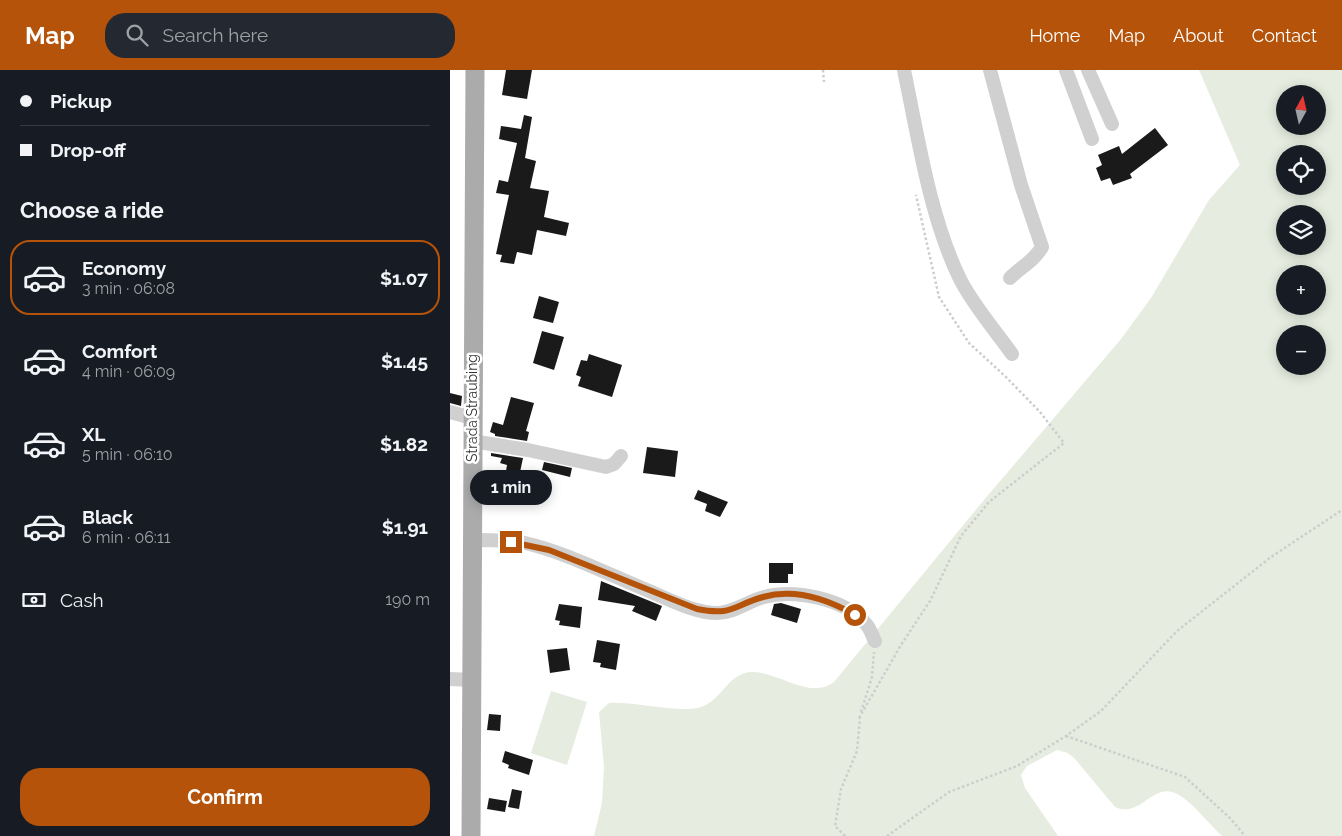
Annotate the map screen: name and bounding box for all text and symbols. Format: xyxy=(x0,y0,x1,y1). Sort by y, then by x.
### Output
search box xyxy=(105,13,455,58)
text: Map xyxy=(25,21,75,50)
icon: search xyxy=(123,21,151,49)
text: Search here xyxy=(163,24,268,46)
text: Home xyxy=(1029,25,1080,46)
text: Map xyxy=(1108,25,1145,46)
text: About xyxy=(1173,25,1224,46)
text: Contact xyxy=(1252,25,1317,46)
north arrow xyxy=(1276,85,1326,135)
map controls xyxy=(1276,85,1326,375)
text: Pickup xyxy=(50,90,112,112)
text: Drop-off xyxy=(50,139,126,161)
button: locate xyxy=(1276,145,1326,195)
text: Choose a ride xyxy=(20,197,164,223)
button: layers xyxy=(1276,205,1326,255)
icon: car xyxy=(22,255,67,300)
text: Economy xyxy=(82,257,166,279)
button: + xyxy=(1276,265,1326,315)
text: $1.07 xyxy=(380,267,428,289)
text: 3 min · 06:08 xyxy=(82,279,175,298)
button: − xyxy=(1276,325,1326,375)
icon: car xyxy=(22,338,67,383)
text: Comfort xyxy=(82,340,157,362)
text: $1.45 xyxy=(381,350,428,372)
street label: Strada Straubing xyxy=(464,354,480,462)
text: 4 min · 06:09 xyxy=(82,362,175,381)
icon: car xyxy=(22,421,67,466)
text: XL xyxy=(82,423,105,445)
text: $1.82 xyxy=(380,433,428,455)
text: 5 min · 06:10 xyxy=(82,445,173,464)
callout: 1 min xyxy=(470,470,552,504)
text: 1 min xyxy=(491,478,531,497)
icon: car xyxy=(22,504,67,549)
text: Black xyxy=(82,506,133,528)
text: $1.91 xyxy=(382,516,428,538)
text: 6 min · 06:11 xyxy=(82,528,171,547)
route end xyxy=(500,531,522,553)
icon: cash xyxy=(20,586,48,614)
text: Cash xyxy=(60,589,104,611)
text: 190 m xyxy=(385,590,430,609)
route start xyxy=(844,604,866,626)
button: Confirm xyxy=(20,768,430,826)

